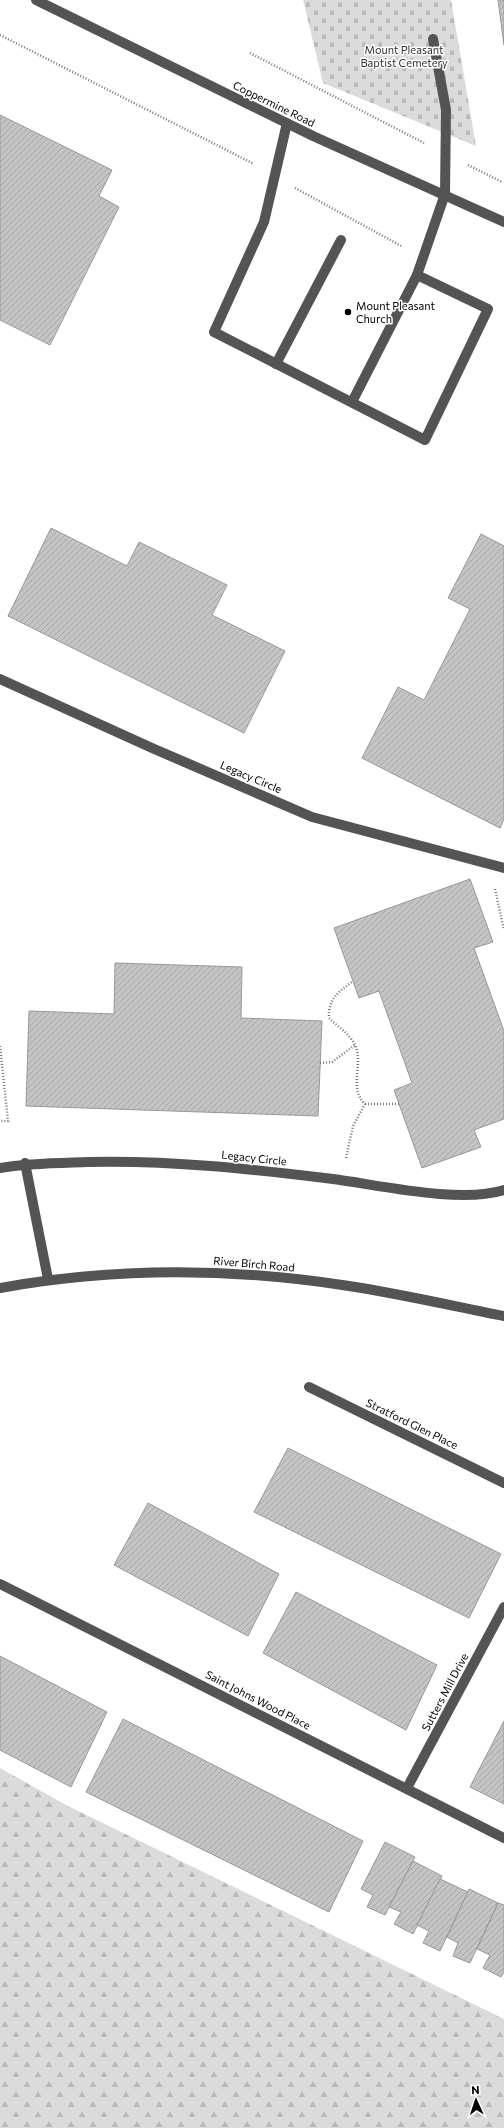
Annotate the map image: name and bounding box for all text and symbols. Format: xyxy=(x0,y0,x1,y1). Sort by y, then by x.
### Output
park label: Mount Pleasant Baptist Cemetery xyxy=(360,43,448,69)
street label: Coppermine Road xyxy=(231,78,317,129)
place label: Mount Pleasant Church xyxy=(356,299,435,325)
marker: Mount Pleasant Church xyxy=(343,307,353,317)
street label: Legacy Circle xyxy=(218,758,284,795)
street label: Legacy Circle xyxy=(221,1148,288,1167)
street label: River Birch Road xyxy=(213,1253,295,1274)
street label: Stratford Glen Place xyxy=(364,1396,460,1451)
street label: Sutters Mill Drive xyxy=(419,1650,471,1733)
street label: Saint Johns Wood Place xyxy=(203,1667,313,1733)
north arrow xyxy=(456,2080,496,2120)
text: N xyxy=(471,2083,480,2096)

